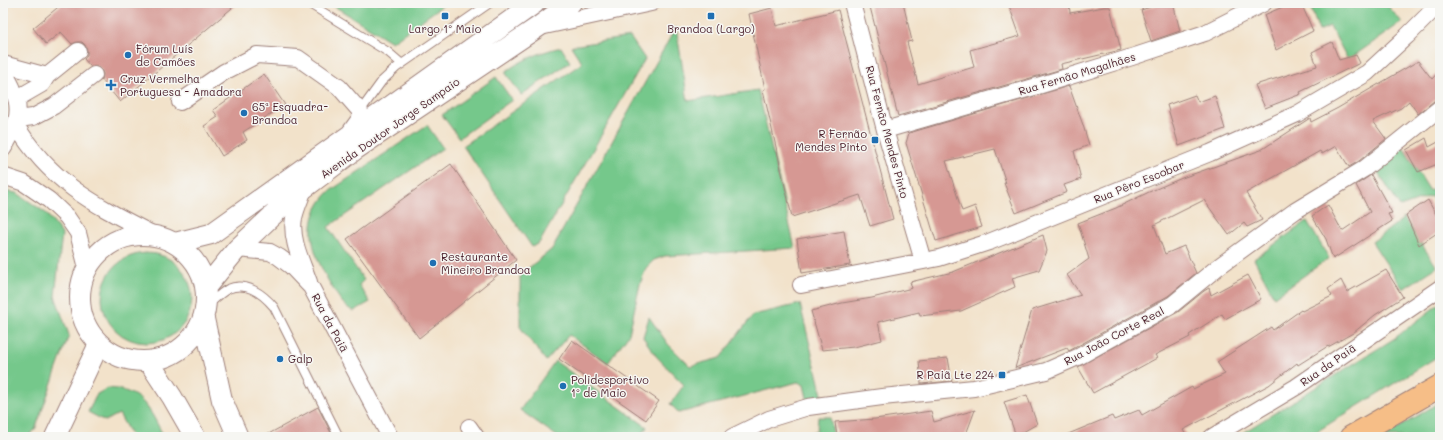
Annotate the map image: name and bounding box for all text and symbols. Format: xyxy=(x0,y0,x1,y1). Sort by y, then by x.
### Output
marker: Largo 1º Maio xyxy=(440,11,450,21)
marker: Brandoa (Largo) xyxy=(706,11,716,21)
place label: Largo 1º Maio xyxy=(409,21,482,36)
place label: Brandoa (Largo) xyxy=(667,21,755,36)
place label: Fórum Luís de Camões xyxy=(136,41,195,69)
street label: Rua Fernão Magalhães xyxy=(1016,49,1137,98)
marker: Fórum Luís de Camões xyxy=(123,50,133,60)
street label: Rua Fernão Mendes Pinto xyxy=(863,64,913,200)
place label: Cruz Vermelha Portuguesa - Amadora xyxy=(120,71,242,99)
street label: Avenida Doutor Jorge Sampaio xyxy=(317,73,463,182)
marker: Cruz Vermelha Portuguesa - Amadora xyxy=(105,79,117,91)
place label: 65ª Esquadra- Brandoa xyxy=(252,99,328,127)
marker: 65ª Esquadra- Brandoa xyxy=(239,108,249,118)
place label: R Fernão Mendes Pinto xyxy=(795,126,867,154)
marker: R Fernão Mendes Pinto xyxy=(870,135,880,145)
street label: Rua Pêro Escobar xyxy=(1091,156,1186,207)
place label: Restaurante Mineiro Brandoa xyxy=(441,249,531,277)
marker: Restaurante Mineiro Brandoa xyxy=(428,258,438,268)
street label: Rua da Paiã xyxy=(309,291,352,355)
street label: Rua João Corte Real xyxy=(1061,303,1166,368)
street label: Rua da Paiã xyxy=(1297,340,1359,389)
place label: Galp xyxy=(288,351,313,366)
marker: Galp xyxy=(275,354,285,364)
place label: R Paiã Lte 224 xyxy=(916,367,995,382)
marker: R Paiã Lte 224 xyxy=(997,370,1007,380)
place label: Polidesportivo 1º de Maio xyxy=(571,372,649,400)
marker: Polidesportivo 1º de Maio xyxy=(558,381,568,391)

